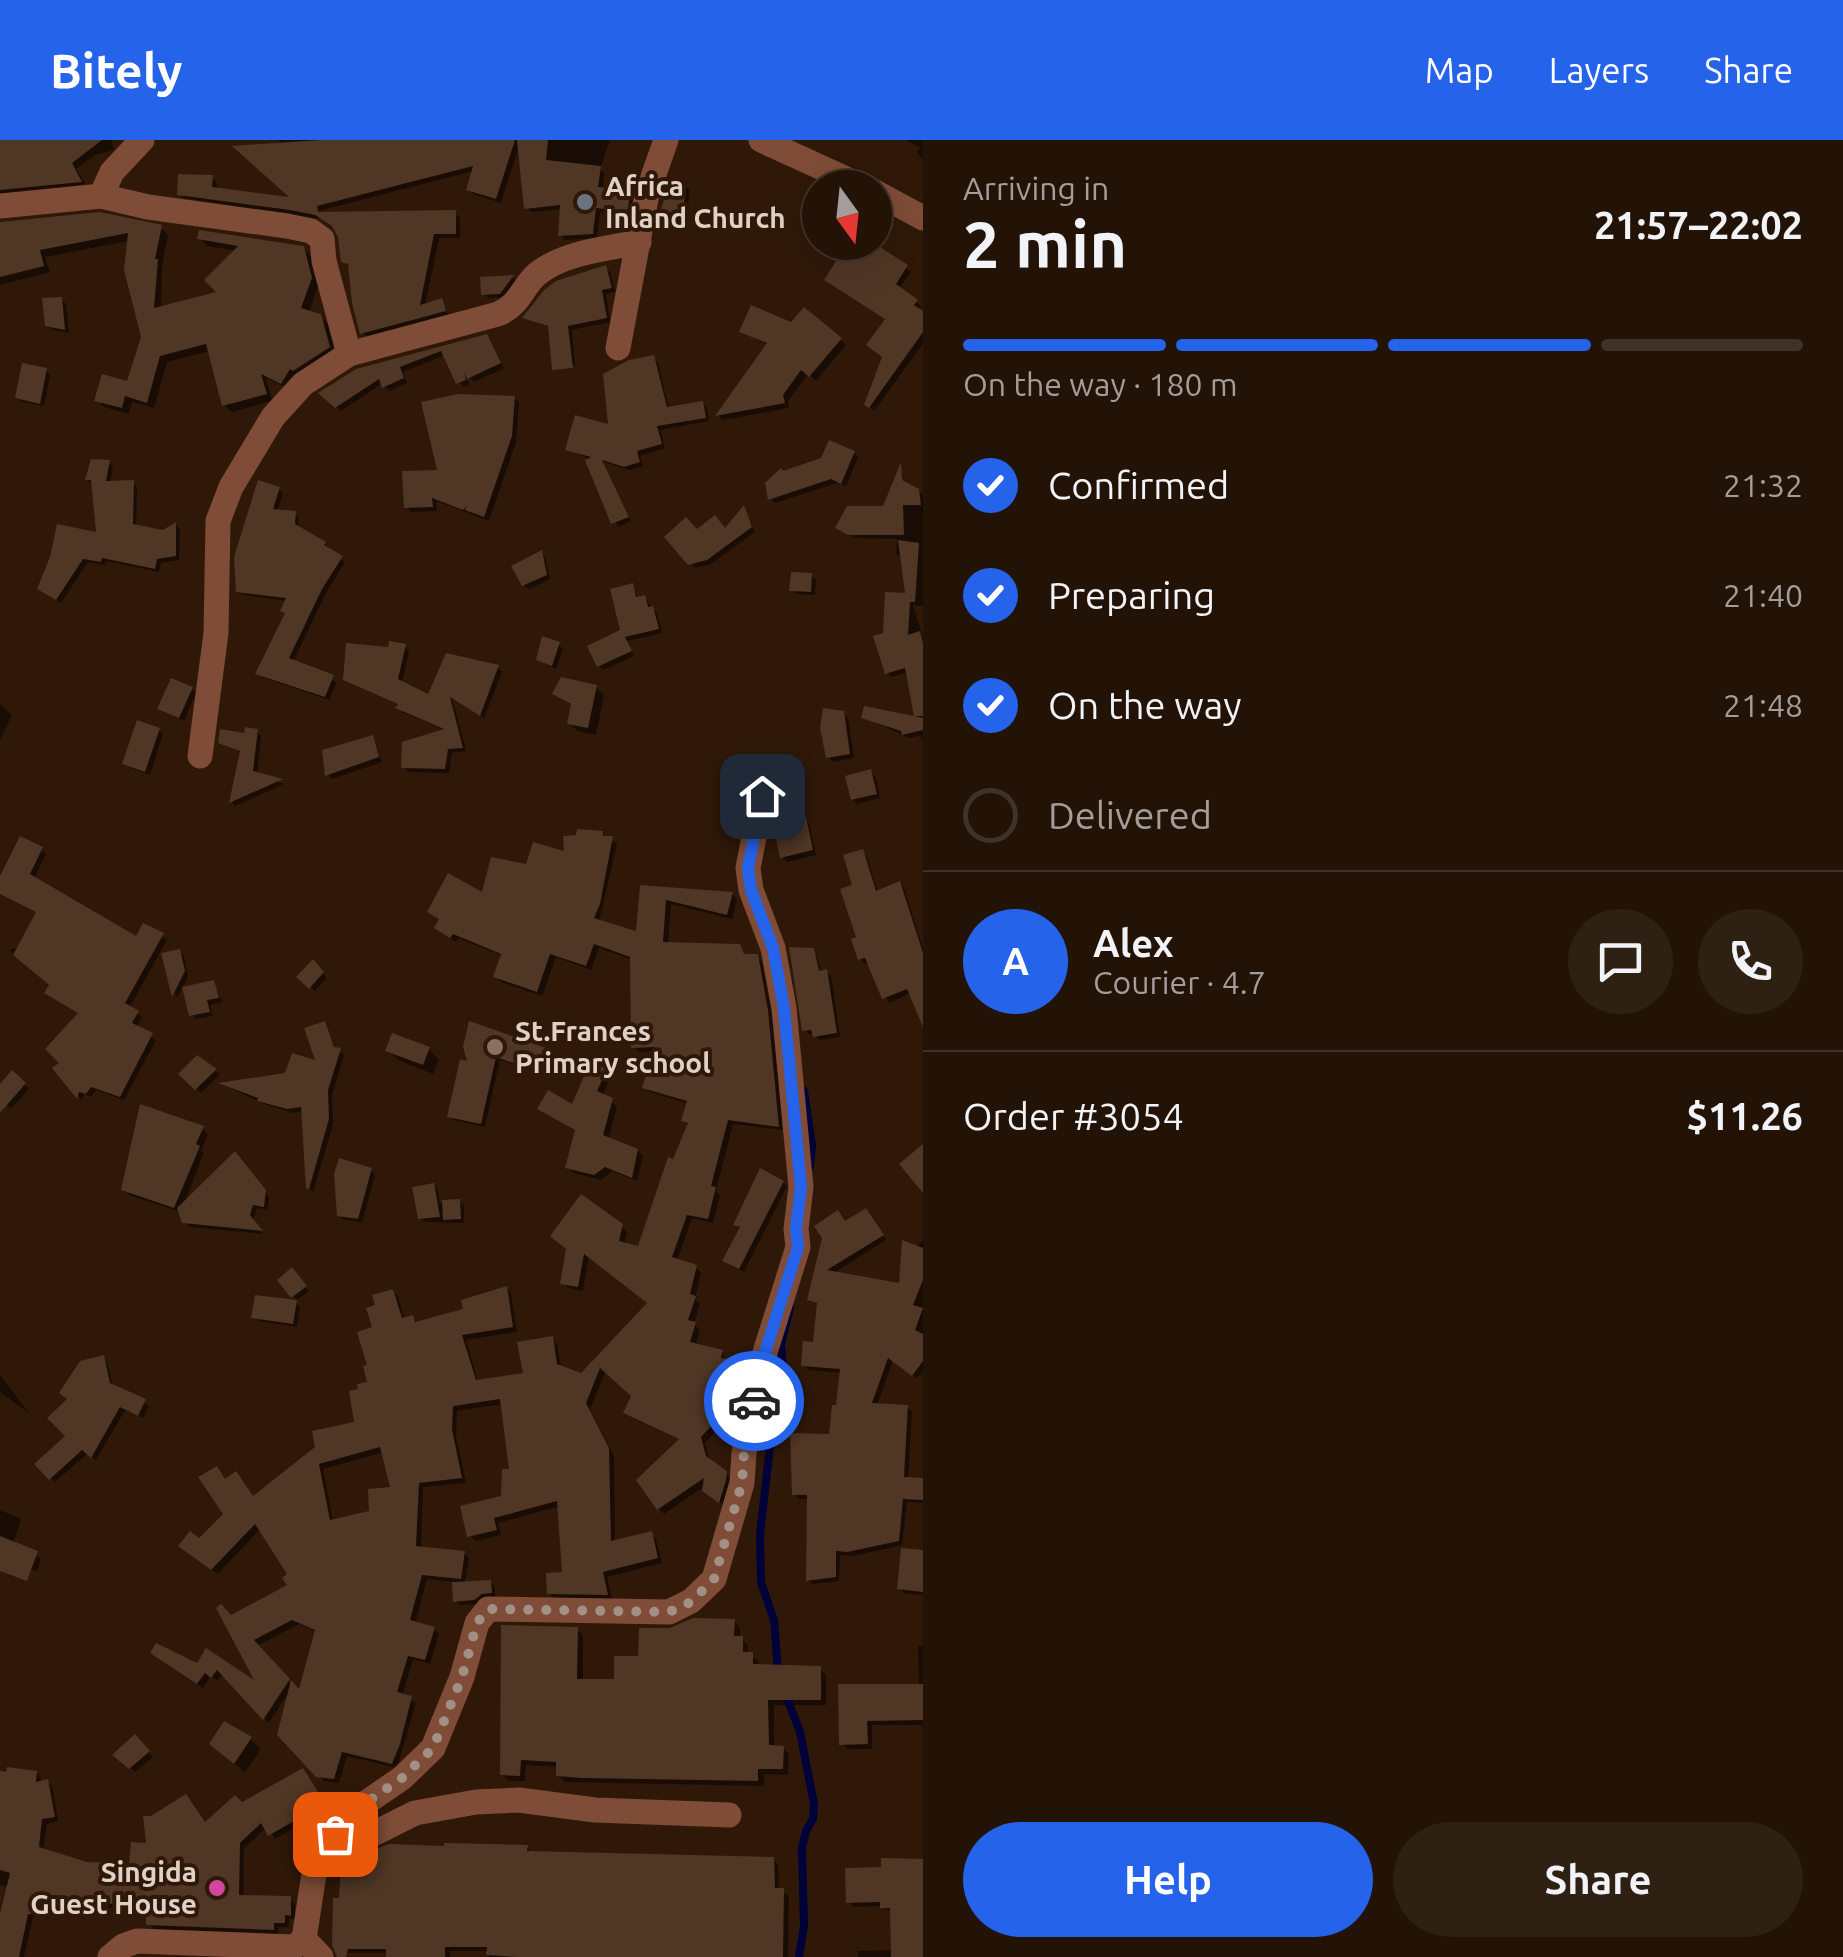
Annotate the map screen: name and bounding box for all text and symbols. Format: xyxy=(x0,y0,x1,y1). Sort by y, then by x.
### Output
text: Bitely xyxy=(50,43,182,97)
text: Map xyxy=(1425,50,1494,90)
text: Layers xyxy=(1549,50,1649,90)
text: Share xyxy=(1704,50,1793,90)
place label: Africa Inland Church xyxy=(605,170,786,233)
north arrow xyxy=(802,170,892,260)
map controls xyxy=(802,170,892,260)
text: Arriving in xyxy=(963,170,1109,206)
marker: Africa Inland Church xyxy=(574,191,596,213)
text: 21:57–22:02 xyxy=(1594,204,1803,246)
text: 2 min xyxy=(963,207,1127,280)
text: On the way · 180 m xyxy=(963,366,1238,402)
icon: check xyxy=(963,458,1018,513)
text: Confirmed xyxy=(1048,464,1229,506)
text: 21:32 xyxy=(1723,467,1803,503)
icon: check xyxy=(963,568,1018,623)
text: Preparing xyxy=(1048,574,1215,616)
text: 21:40 xyxy=(1723,577,1803,613)
icon: check xyxy=(963,678,1018,733)
text: On the way xyxy=(1048,684,1241,726)
text: 21:48 xyxy=(1723,687,1803,723)
pin xyxy=(720,754,805,839)
icon: home xyxy=(735,769,790,824)
text: Delivered xyxy=(1048,794,1212,836)
button: chat xyxy=(1568,909,1673,1014)
button: phone xyxy=(1698,909,1803,1014)
text: Alex xyxy=(1093,922,1174,964)
text: A xyxy=(1002,940,1029,982)
text: Courier · 4.7 xyxy=(1093,964,1266,1000)
place label: St.Frances Primary school xyxy=(515,1015,711,1078)
marker: St.Frances Primary school xyxy=(484,1036,506,1058)
text: Order #3054 xyxy=(963,1095,1184,1137)
text: $11.26 xyxy=(1686,1095,1803,1137)
courier xyxy=(704,1351,804,1451)
icon: car xyxy=(727,1374,782,1429)
pin xyxy=(293,1792,378,1877)
icon: bag xyxy=(308,1807,363,1862)
button: Help xyxy=(963,1822,1373,1937)
button: Share xyxy=(1393,1822,1803,1937)
place label: Singida Guest House xyxy=(30,1856,197,1919)
marker: Singida Guest House xyxy=(206,1877,228,1899)

